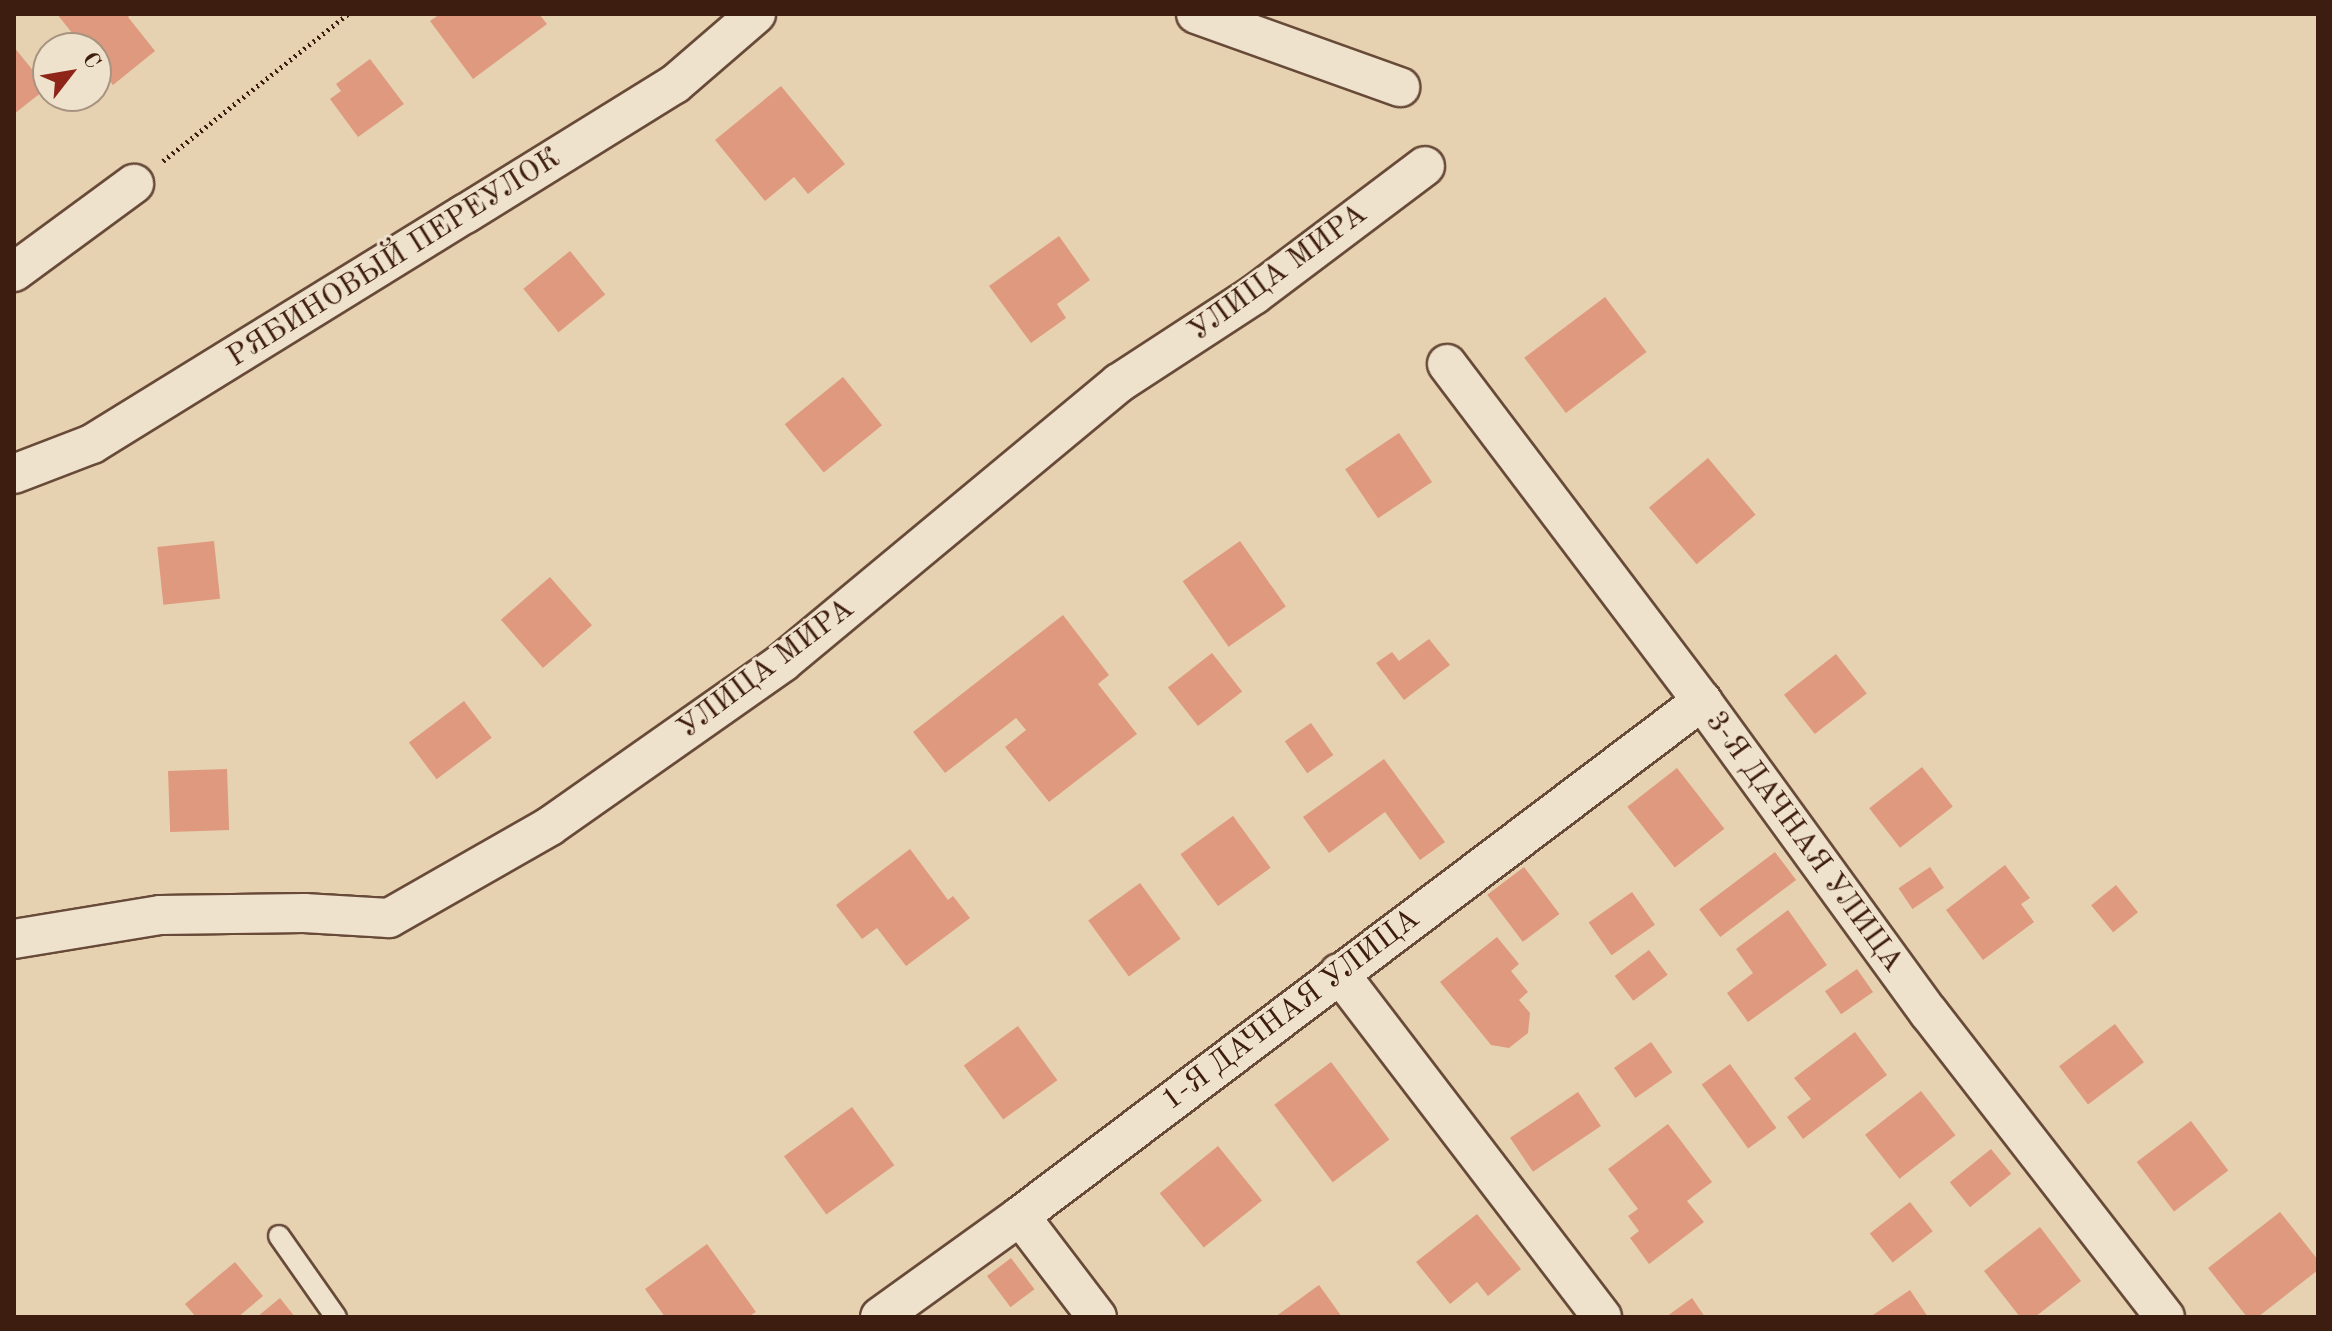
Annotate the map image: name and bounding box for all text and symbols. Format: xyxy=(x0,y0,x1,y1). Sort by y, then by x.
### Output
north arrow xyxy=(32,32,112,112)
text: С xyxy=(78,49,104,73)
street label: РЯБИНОВЫЙ ПЕРЕУЛОК xyxy=(221,140,567,376)
street label: УЛИЦА МИРА xyxy=(1182,196,1374,350)
street label: УЛИЦА МИРА xyxy=(671,591,861,747)
street label: 3-Я ДАЧНАЯ УЛИЦА xyxy=(1697,705,1911,979)
street label: 1-Я ДАЧНАЯ УЛИЦА xyxy=(1155,901,1427,1119)

